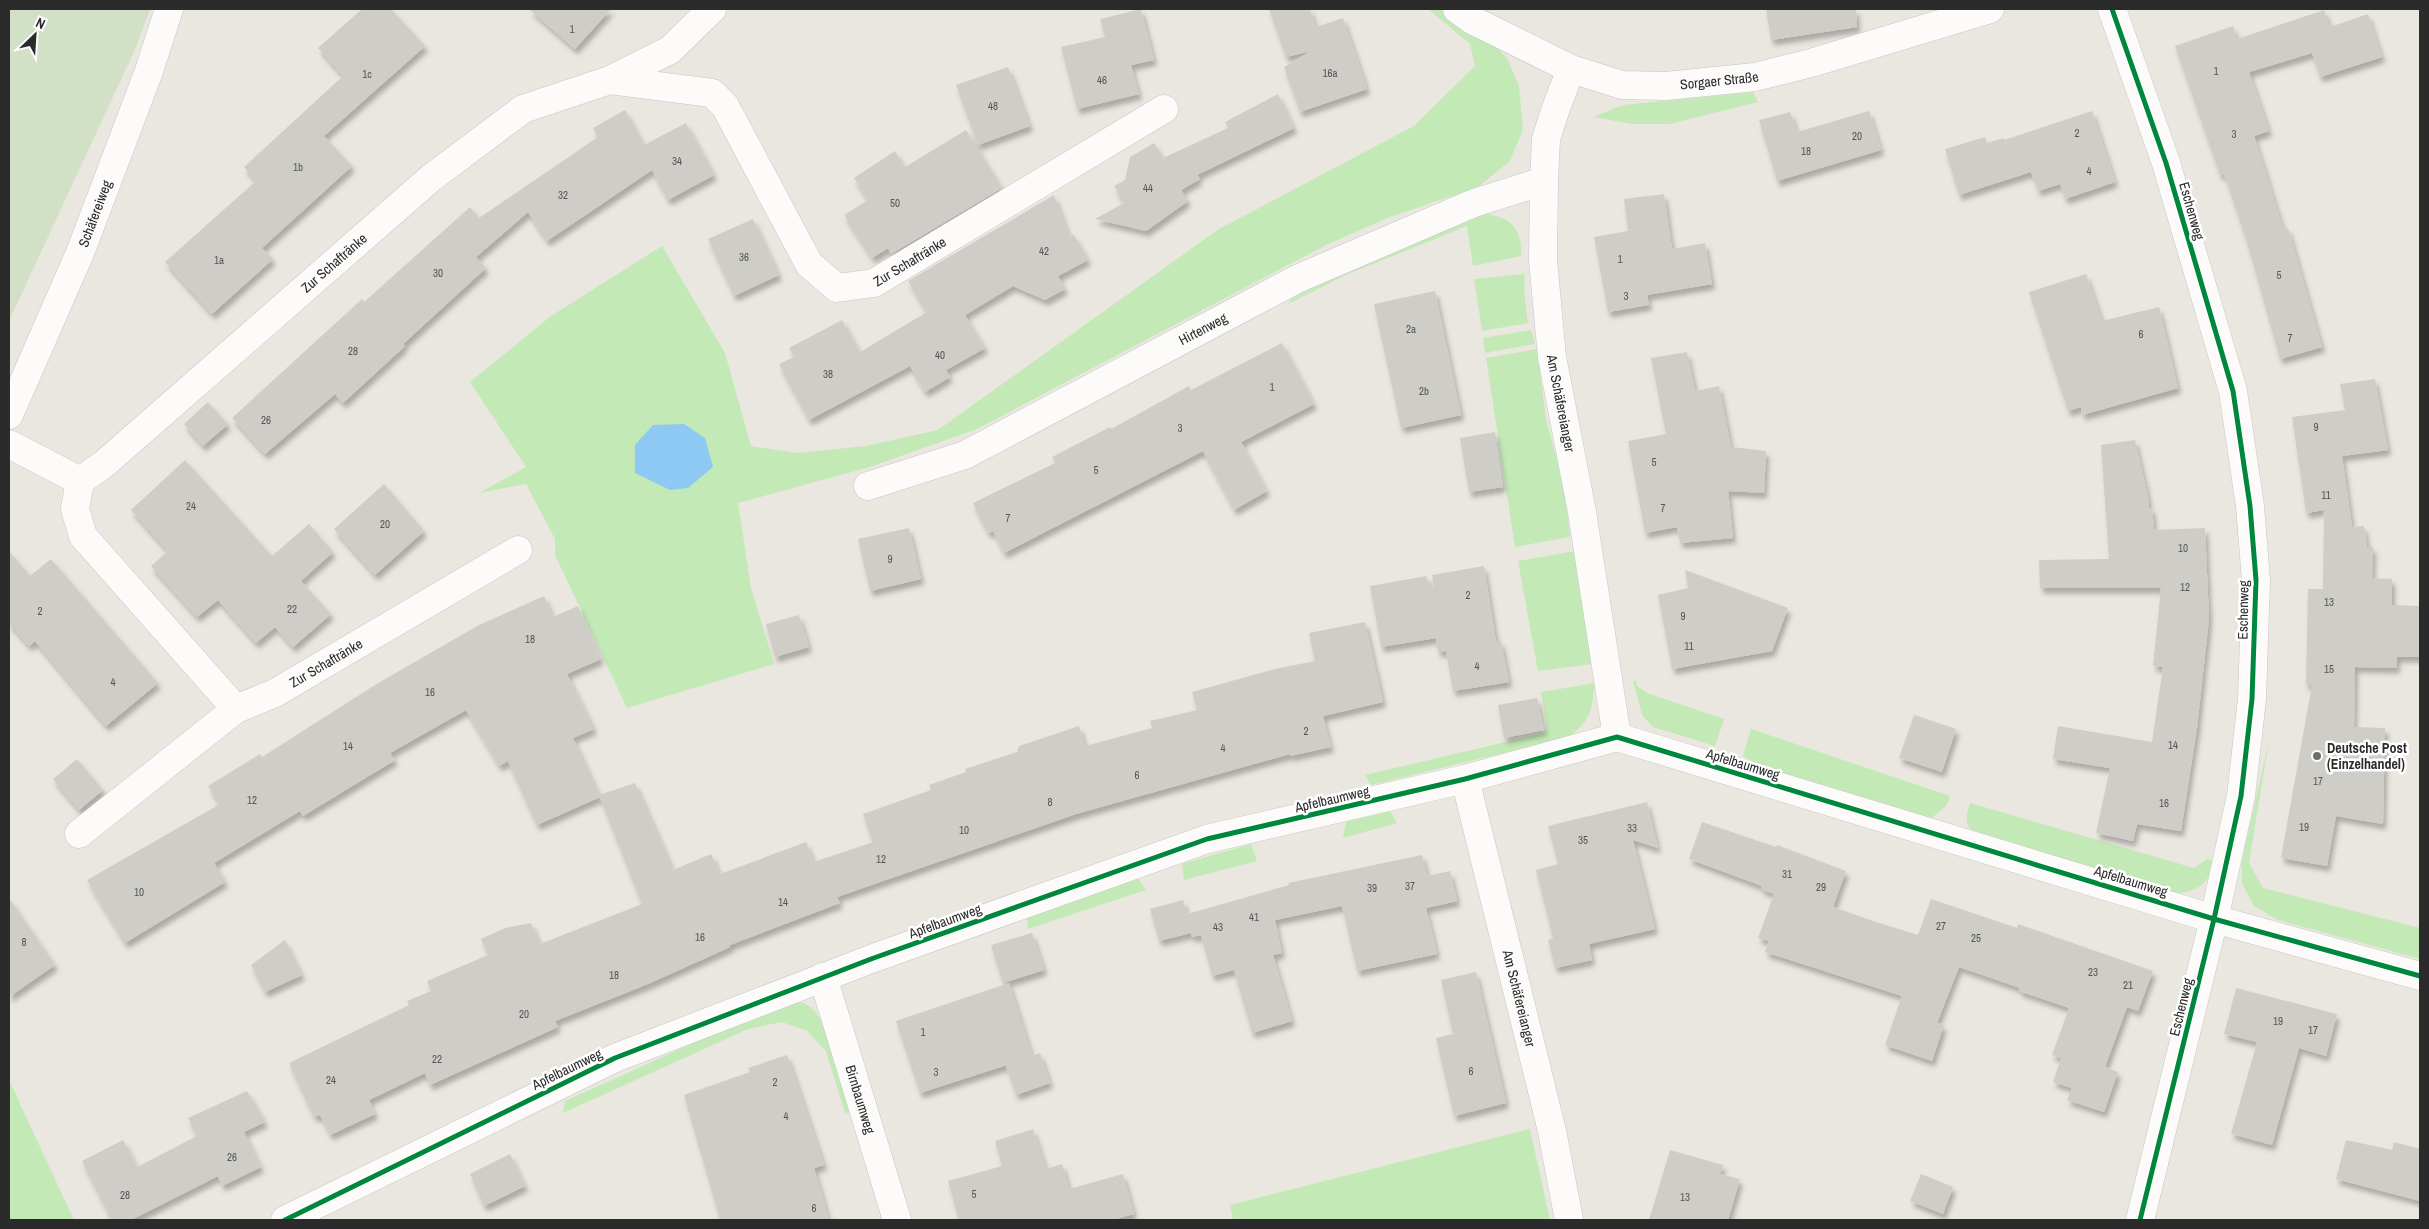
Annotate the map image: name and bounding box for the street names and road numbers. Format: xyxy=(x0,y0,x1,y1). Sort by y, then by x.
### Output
street label: Sorgaer Straße xyxy=(1679,67,1760,94)
street label: Schäfereiweg xyxy=(74,177,116,250)
street label: Eschenweg xyxy=(2175,180,2209,243)
street label: Zur Schaftränke xyxy=(297,229,371,297)
street label: Zur Schaftränke xyxy=(870,233,949,290)
street label: Hirtenweg xyxy=(1175,308,1231,349)
street label: Am Schäfereianger xyxy=(1543,352,1579,454)
street label: Eschenweg xyxy=(2233,580,2253,640)
street label: Zur Schaftränke xyxy=(286,634,366,691)
street label: Apfelbaumweg xyxy=(1703,744,1783,784)
street label: Apfelbaumweg xyxy=(1292,782,1372,817)
street label: Apfelbaumweg xyxy=(2091,861,2171,901)
street label: Apfelbaumweg xyxy=(905,899,984,943)
street label: Am Schäfereianger xyxy=(1498,947,1540,1049)
street label: Eschenweg xyxy=(2165,975,2197,1038)
street label: Apfelbaumweg xyxy=(528,1044,606,1094)
street label: Birnbaumweg xyxy=(841,1063,879,1137)

